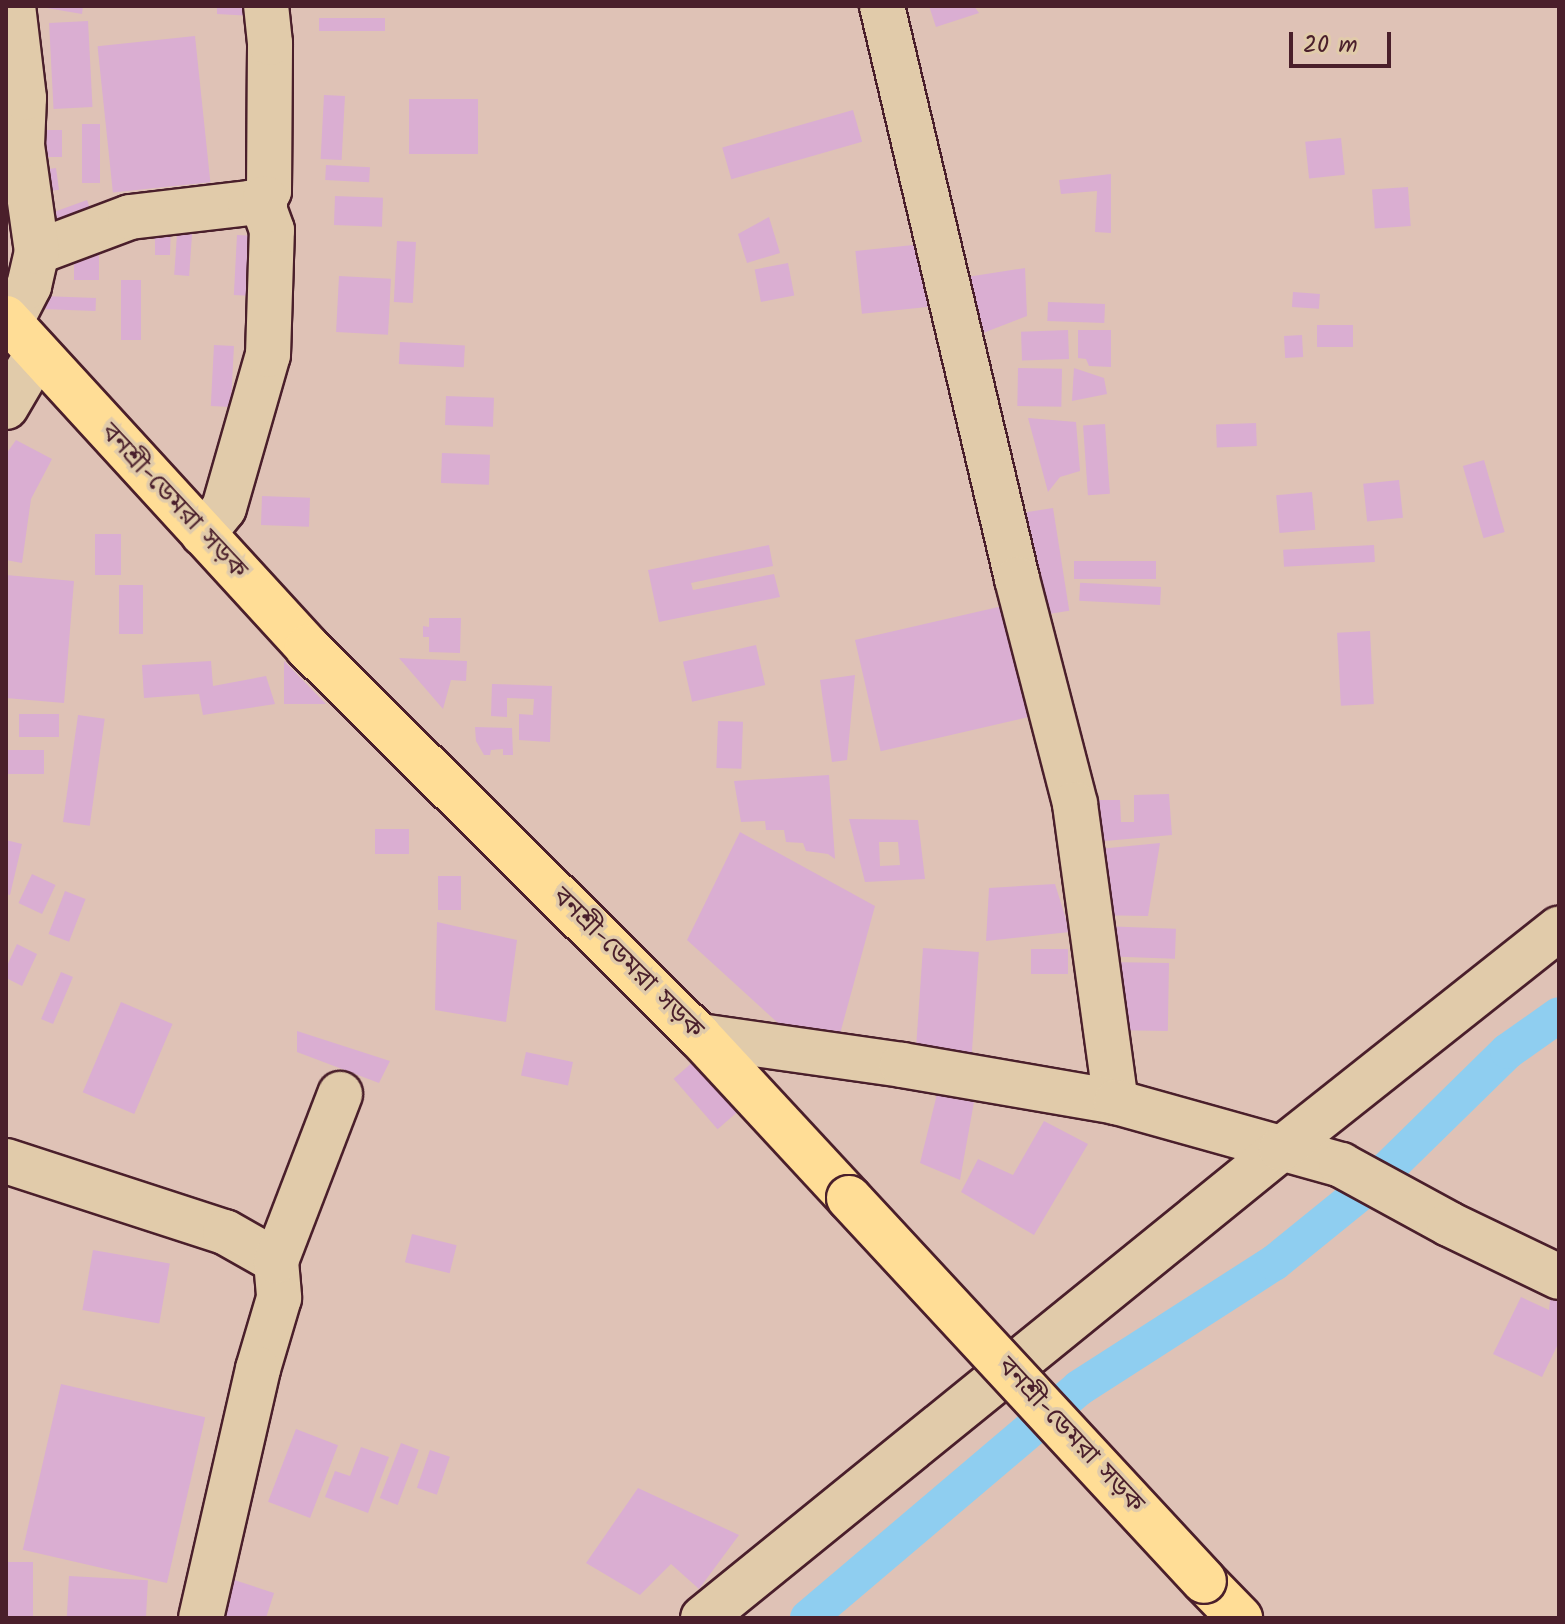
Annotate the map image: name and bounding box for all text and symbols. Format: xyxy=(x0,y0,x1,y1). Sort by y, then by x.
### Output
scale bar xyxy=(1293,16,1395,66)
text: 20 m xyxy=(1303,26,1358,65)
street label: বনশ্রী-ডেমরা সড়ক xyxy=(93,418,253,586)
street label: বনশ্রী-ডেমরা সড়ক xyxy=(545,882,709,1046)
street label: বনশ্রী-ডেমরা সড়ক xyxy=(990,1352,1150,1520)

